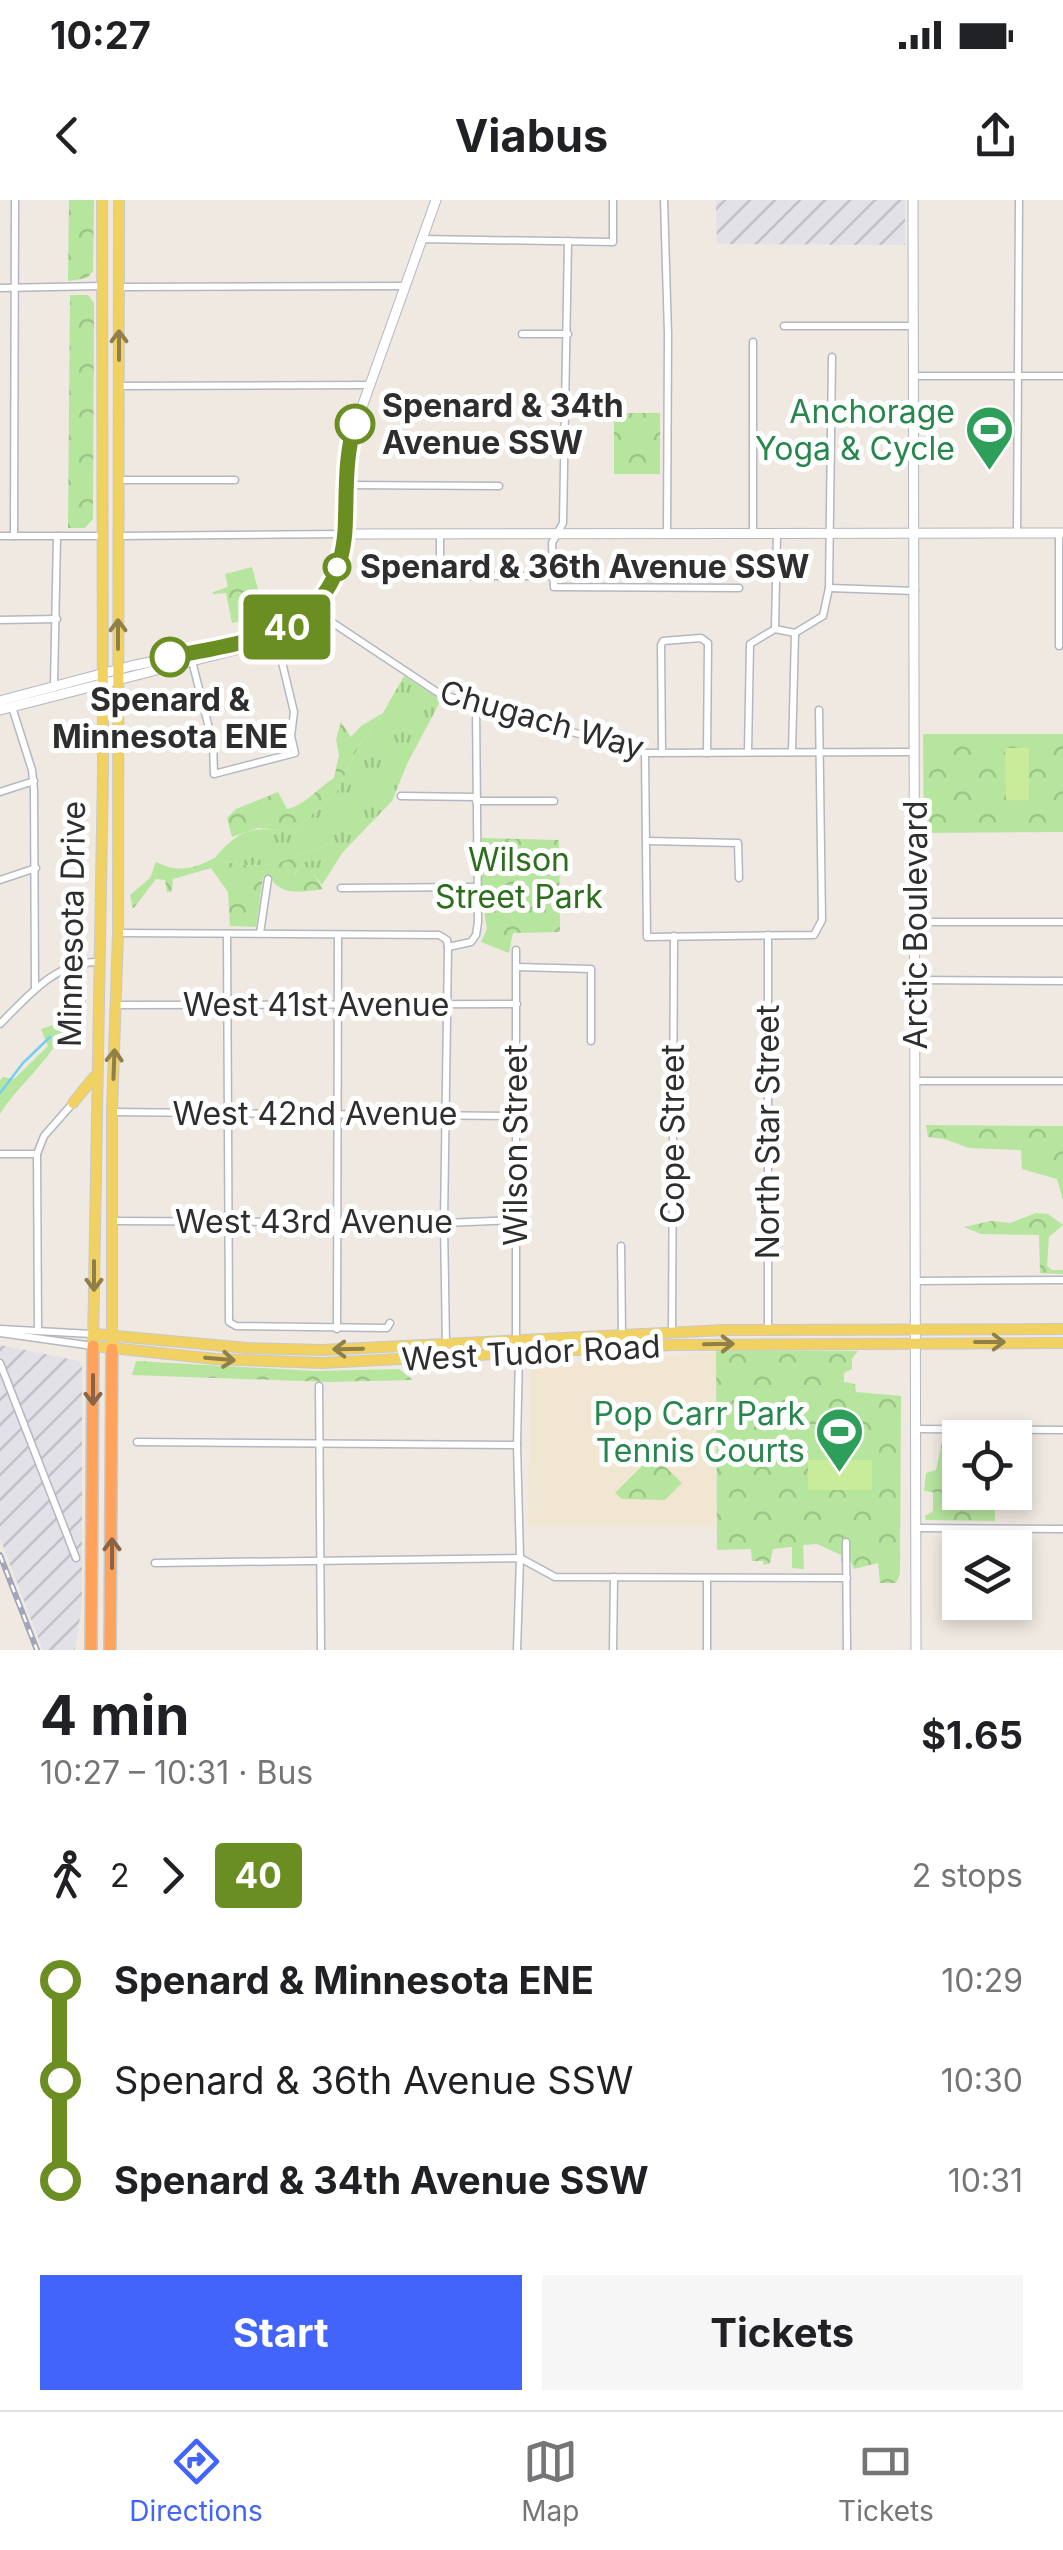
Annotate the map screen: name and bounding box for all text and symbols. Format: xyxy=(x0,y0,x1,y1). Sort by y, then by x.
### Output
text: 10:27 xyxy=(50,12,151,58)
icon: back xyxy=(40,108,95,163)
text: Viabus xyxy=(455,108,608,163)
icon: share xyxy=(968,108,1023,163)
one-way arrow xyxy=(110,329,128,362)
place label: Spenard & 34th Avenue SSW xyxy=(382,386,624,462)
place label: Anchorage Yoga & Cycle xyxy=(755,392,955,468)
sports icon: Anchorage Yoga & Cycle xyxy=(964,404,1016,472)
marker: Spenard & 34th Avenue SSW xyxy=(336,405,374,443)
place label: Spenard & 36th Avenue SSW xyxy=(360,547,809,586)
marker: Spenard & 36th Avenue SSW xyxy=(324,554,350,580)
line badge: 40 xyxy=(242,594,332,660)
text: 40 xyxy=(263,606,311,648)
one-way arrow xyxy=(108,618,128,650)
marker: Spenard & Minnesota ENE xyxy=(151,638,189,676)
street label: Chugach Way xyxy=(436,672,649,767)
place label: Spenard & Minnesota ENE xyxy=(52,680,288,756)
street label: Arctic Boulevard xyxy=(896,800,935,1050)
street label: Minnesota Drive xyxy=(50,801,93,1047)
park label: Wilson Street Park xyxy=(435,840,603,916)
street label: West 41st Avenue xyxy=(183,985,449,1024)
street label: North Star Street xyxy=(748,1005,787,1259)
street label: Wilson Street xyxy=(496,1044,535,1246)
street label: Cope Street xyxy=(653,1044,692,1224)
one-way arrow xyxy=(105,1048,124,1080)
street label: West 42nd Avenue xyxy=(172,1094,458,1133)
street label: West 43rd Avenue xyxy=(175,1202,453,1241)
one-way arrow xyxy=(84,1258,104,1291)
street label: West Tudor Road xyxy=(401,1326,661,1379)
one-way arrow xyxy=(972,1332,1005,1352)
one-way arrow xyxy=(702,1334,734,1353)
one-way arrow xyxy=(333,1340,366,1358)
one-way arrow xyxy=(203,1350,235,1369)
one-way arrow xyxy=(84,1374,102,1406)
place label: Pop Carr Park Tennis Courts xyxy=(594,1394,805,1470)
sports icon: Pop Carr Park Tennis Courts xyxy=(814,1406,866,1474)
map controls xyxy=(942,1420,1032,1620)
button: locate xyxy=(942,1420,1032,1510)
button: layers xyxy=(942,1530,1032,1620)
one-way arrow xyxy=(102,1537,122,1570)
text: 4 min xyxy=(40,1682,190,1748)
text: $1.65 xyxy=(921,1712,1023,1758)
text: 10:27 – 10:31 · Bus xyxy=(40,1753,313,1792)
icon: walk xyxy=(40,1848,95,1903)
icon: forward xyxy=(145,1848,200,1903)
text: 40 xyxy=(235,1854,282,1896)
text: 2 xyxy=(110,1856,130,1895)
text: 2 stops xyxy=(912,1856,1023,1895)
text: Spenard & Minnesota ENE xyxy=(114,1957,594,2003)
text: 10:29 xyxy=(941,1961,1023,2000)
text: Spenard & 36th Avenue SSW xyxy=(114,2057,633,2103)
text: 10:30 xyxy=(941,2061,1023,2100)
text: Spenard & 34th Avenue SSW xyxy=(114,2157,649,2203)
text: 10:31 xyxy=(948,2161,1023,2200)
button: Start xyxy=(40,2275,522,2390)
button: Tickets xyxy=(542,2275,1023,2390)
tab: Directions xyxy=(129,2434,263,2528)
tab: Map xyxy=(521,2434,580,2528)
tab: Tickets xyxy=(838,2434,934,2528)

